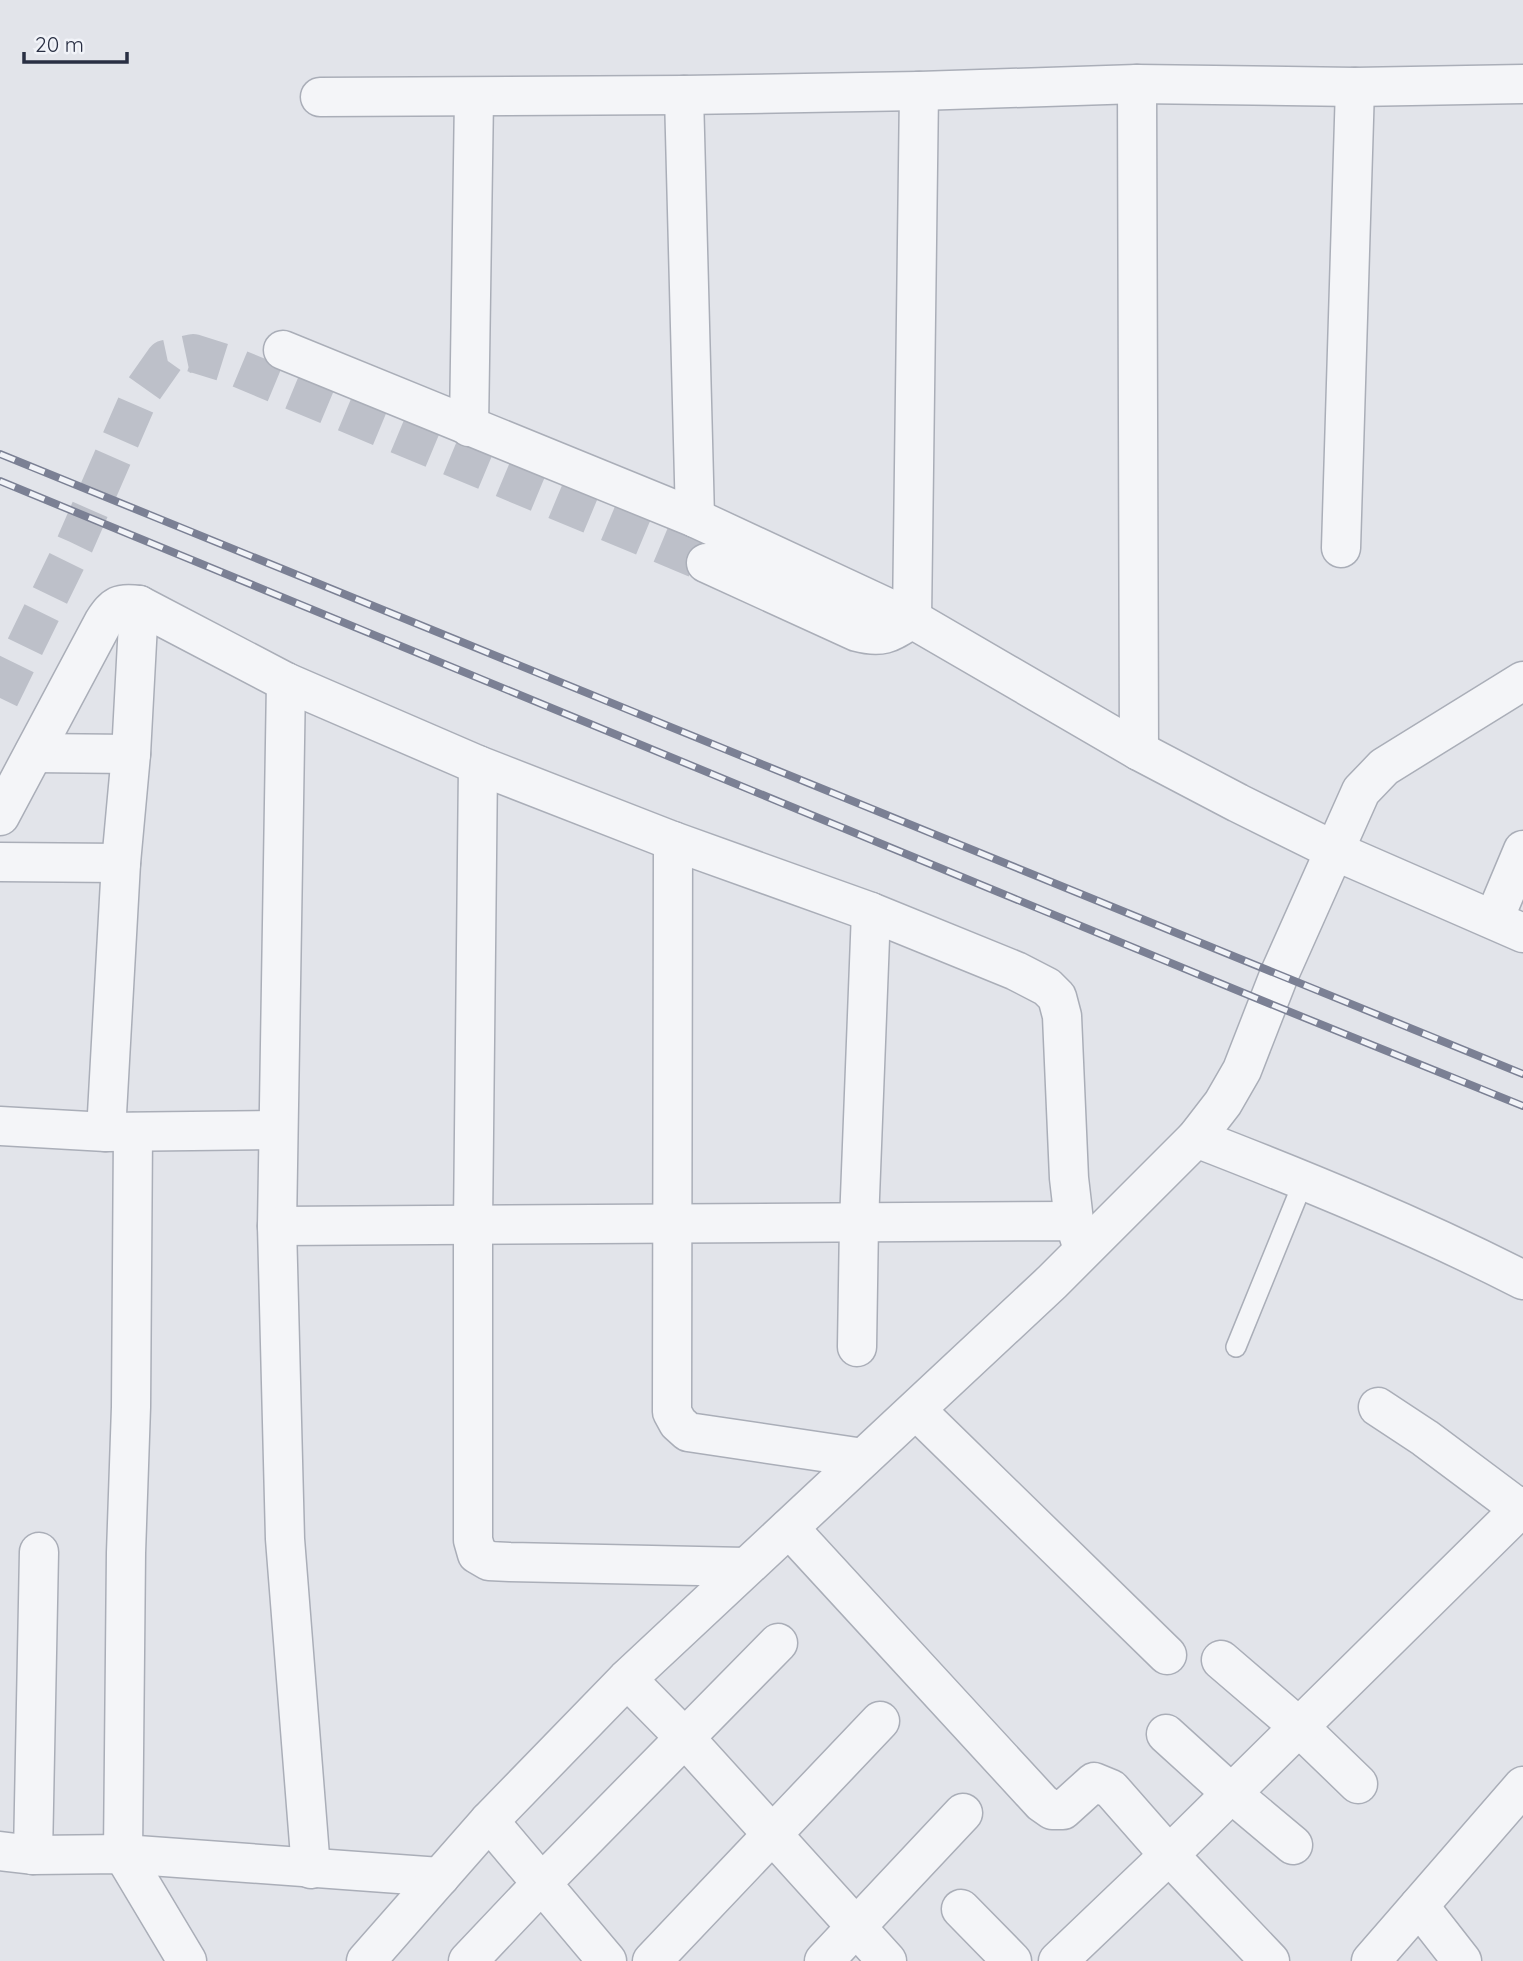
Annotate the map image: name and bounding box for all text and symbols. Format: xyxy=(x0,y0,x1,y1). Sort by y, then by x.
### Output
scale bar xyxy=(24,21,128,65)
text: 20 m xyxy=(35,31,84,57)

